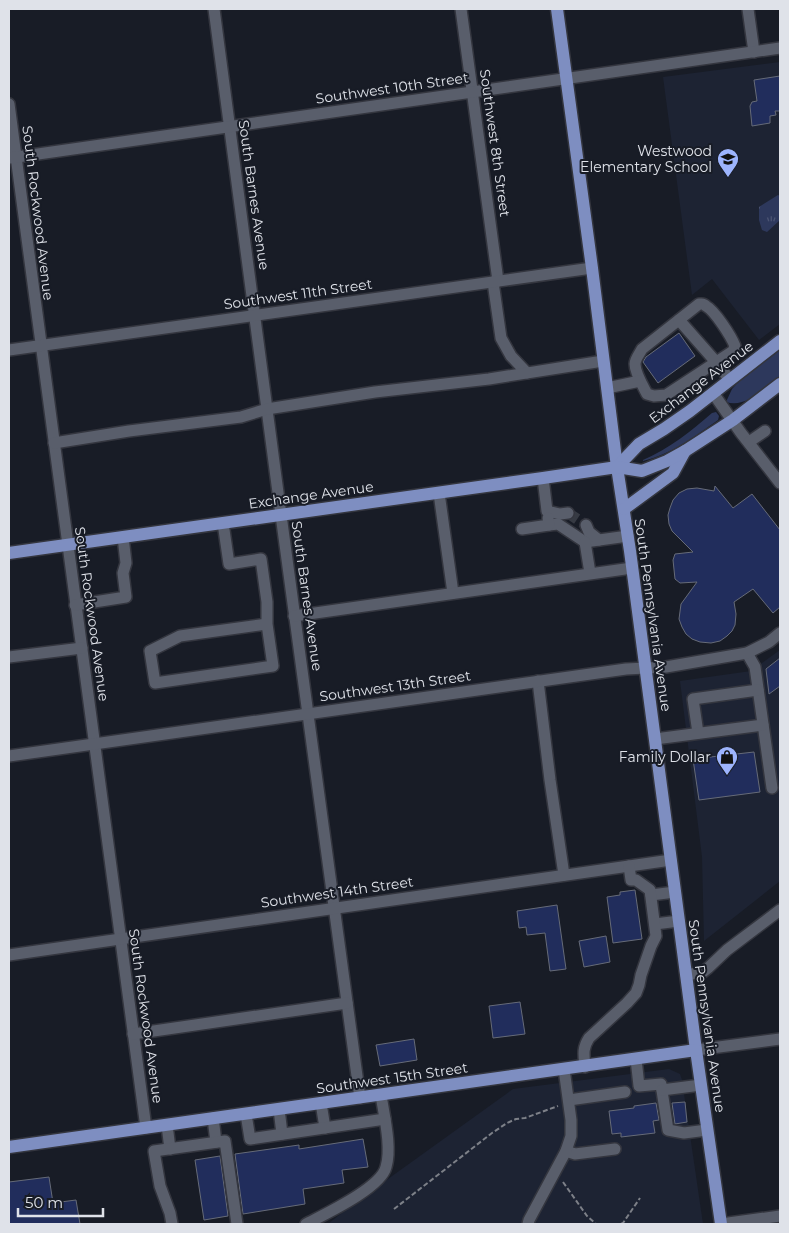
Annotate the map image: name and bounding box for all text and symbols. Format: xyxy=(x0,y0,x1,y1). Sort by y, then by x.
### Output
street label: Southwest 10th Street xyxy=(314,68,470,108)
street label: Southwest 8th Street xyxy=(476,68,514,218)
street label: South Barnes Avenue xyxy=(235,119,273,271)
street label: South Rockwood Avenue xyxy=(18,125,58,301)
place label: Westwood Elementary School xyxy=(580,142,712,176)
school or university icon: Westwood Elementary School xyxy=(716,147,740,178)
street label: Southwest 11th Street xyxy=(223,275,374,313)
street label: Exchange Avenue xyxy=(645,337,757,427)
street label: Exchange Avenue xyxy=(247,477,375,513)
street label: South Pennsylvania Avenue xyxy=(631,517,675,713)
street label: South Barnes Avenue xyxy=(288,520,326,672)
street label: South Rockwood Avenue xyxy=(71,526,113,702)
street label: Southwest 13th Street xyxy=(318,666,472,706)
shop icon: Family Dollar xyxy=(715,745,739,776)
place label: Family Dollar xyxy=(619,748,711,766)
street label: Southwest 14th Street xyxy=(259,872,415,912)
street label: South Pennsylvania Avenue xyxy=(685,918,729,1114)
street label: South Rockwood Avenue xyxy=(125,928,167,1104)
street label: Southwest 15th Street xyxy=(315,1058,469,1098)
scale bar xyxy=(18,1186,102,1218)
text: 50 m xyxy=(25,1193,63,1212)

